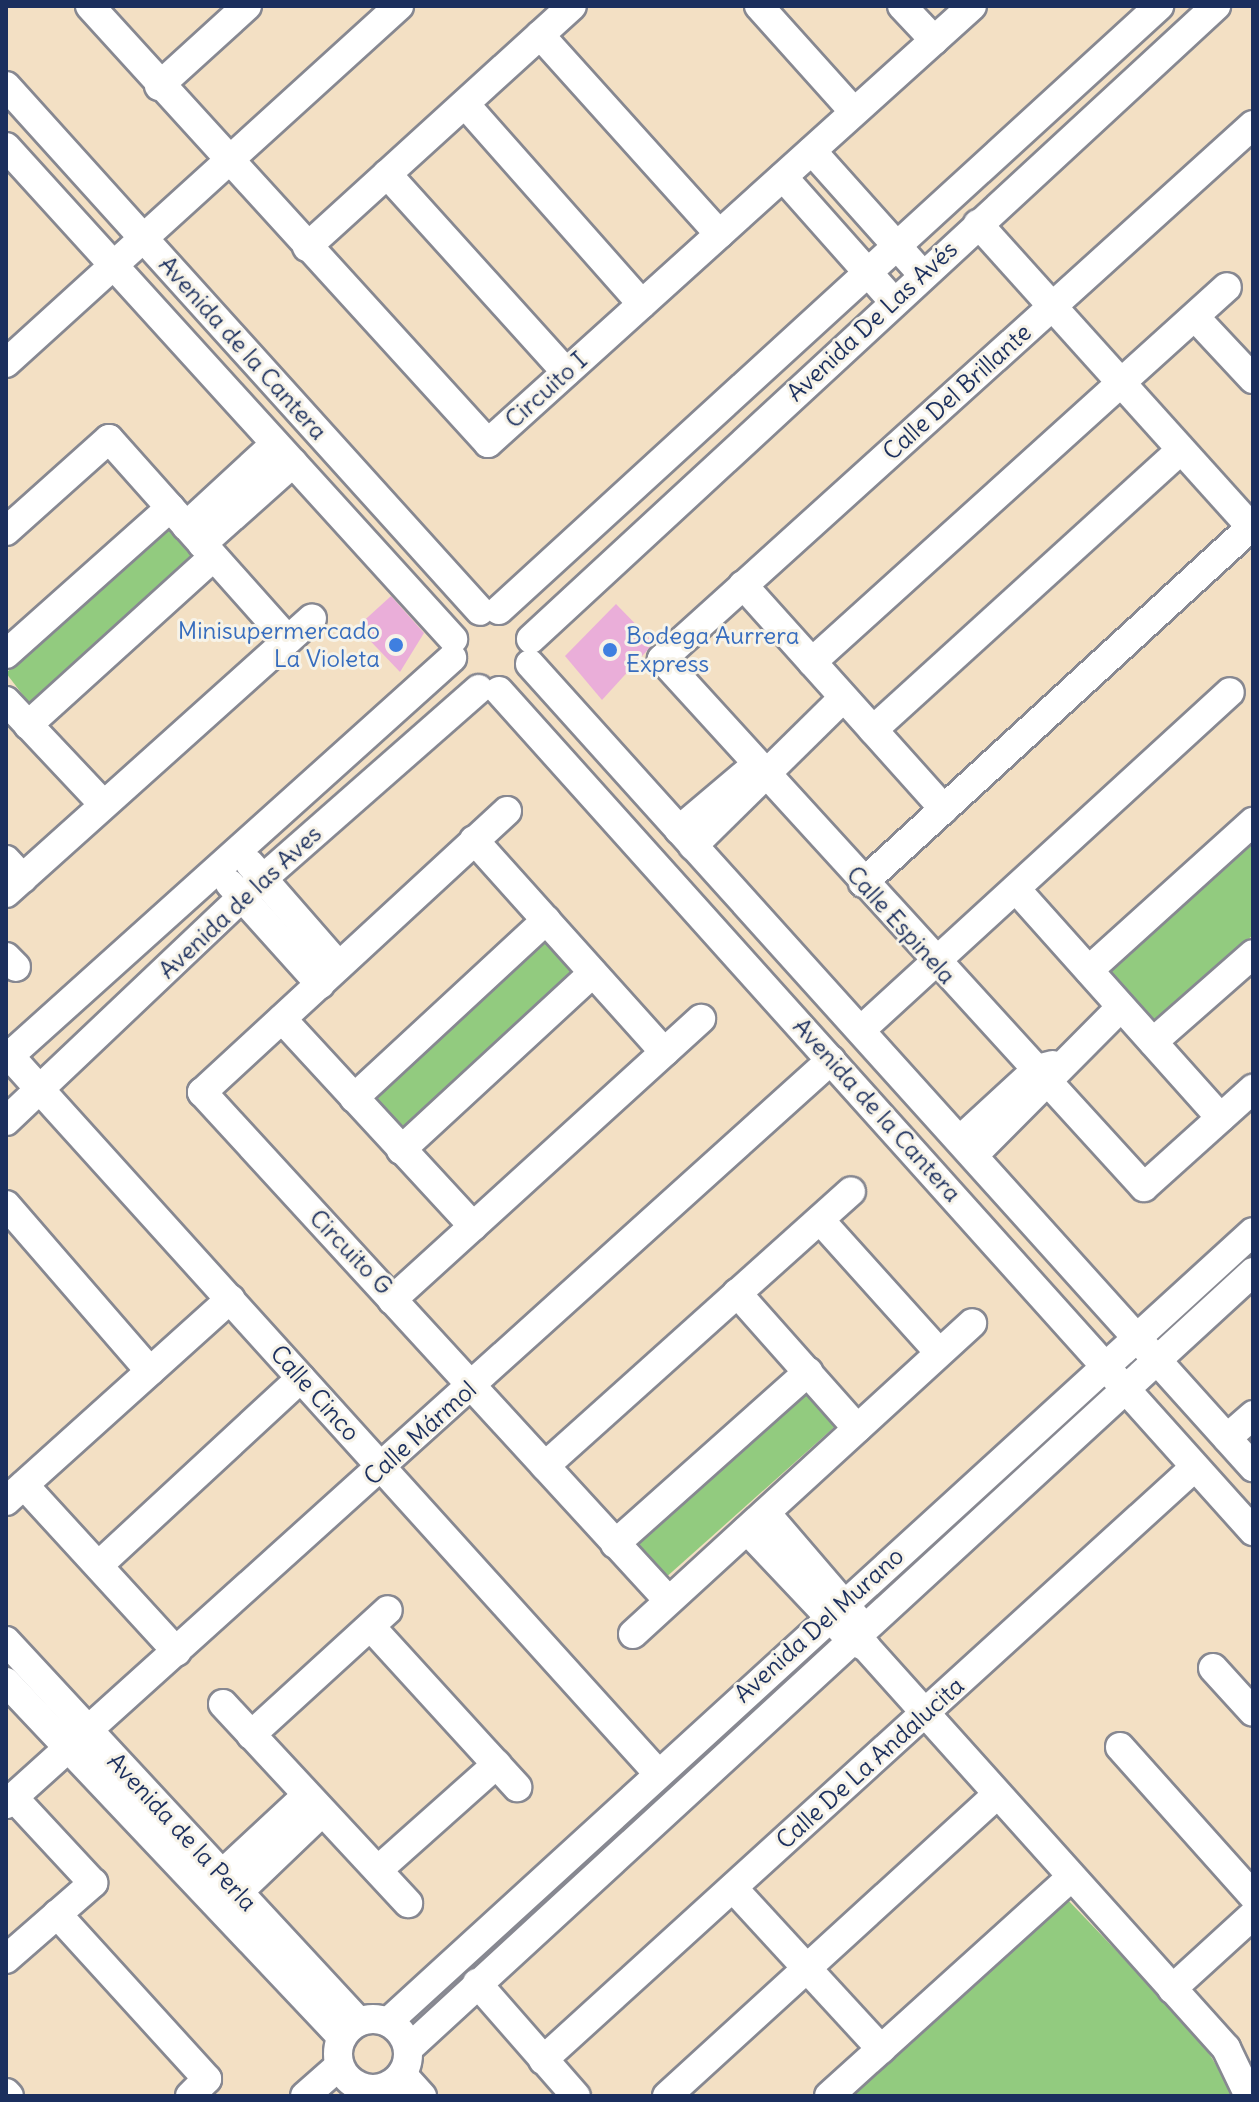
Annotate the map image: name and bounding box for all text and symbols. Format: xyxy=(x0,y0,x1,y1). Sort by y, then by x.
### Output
street label: Avenida De Las Avés xyxy=(781,235,963,407)
street label: Avenida de la Cantera xyxy=(153,250,333,446)
street label: Calle Del Brillante xyxy=(877,318,1037,466)
street label: Circuito I xyxy=(499,346,593,434)
place label: Minisupermercado La Violeta xyxy=(178,617,380,673)
place label: Bodega Aurrera Express xyxy=(626,622,799,678)
marker: Minisupermercado La Violeta xyxy=(387,636,405,654)
marker: Bodega Aurrera Express xyxy=(601,641,619,659)
street label: Avenida de las Aves xyxy=(153,819,327,985)
street label: Calle Espinela xyxy=(841,860,961,990)
street label: Avenida de la Cantera xyxy=(787,1012,967,1208)
street label: Circuito G xyxy=(303,1204,399,1300)
street label: Calle Cinco xyxy=(264,1339,366,1447)
street label: Calle Mármol xyxy=(358,1375,482,1491)
street label: Avenida Del Murano xyxy=(728,1541,910,1709)
street label: Calle De La Andalucita xyxy=(770,1671,970,1855)
street label: Avenida de la Perla xyxy=(101,1747,263,1917)

